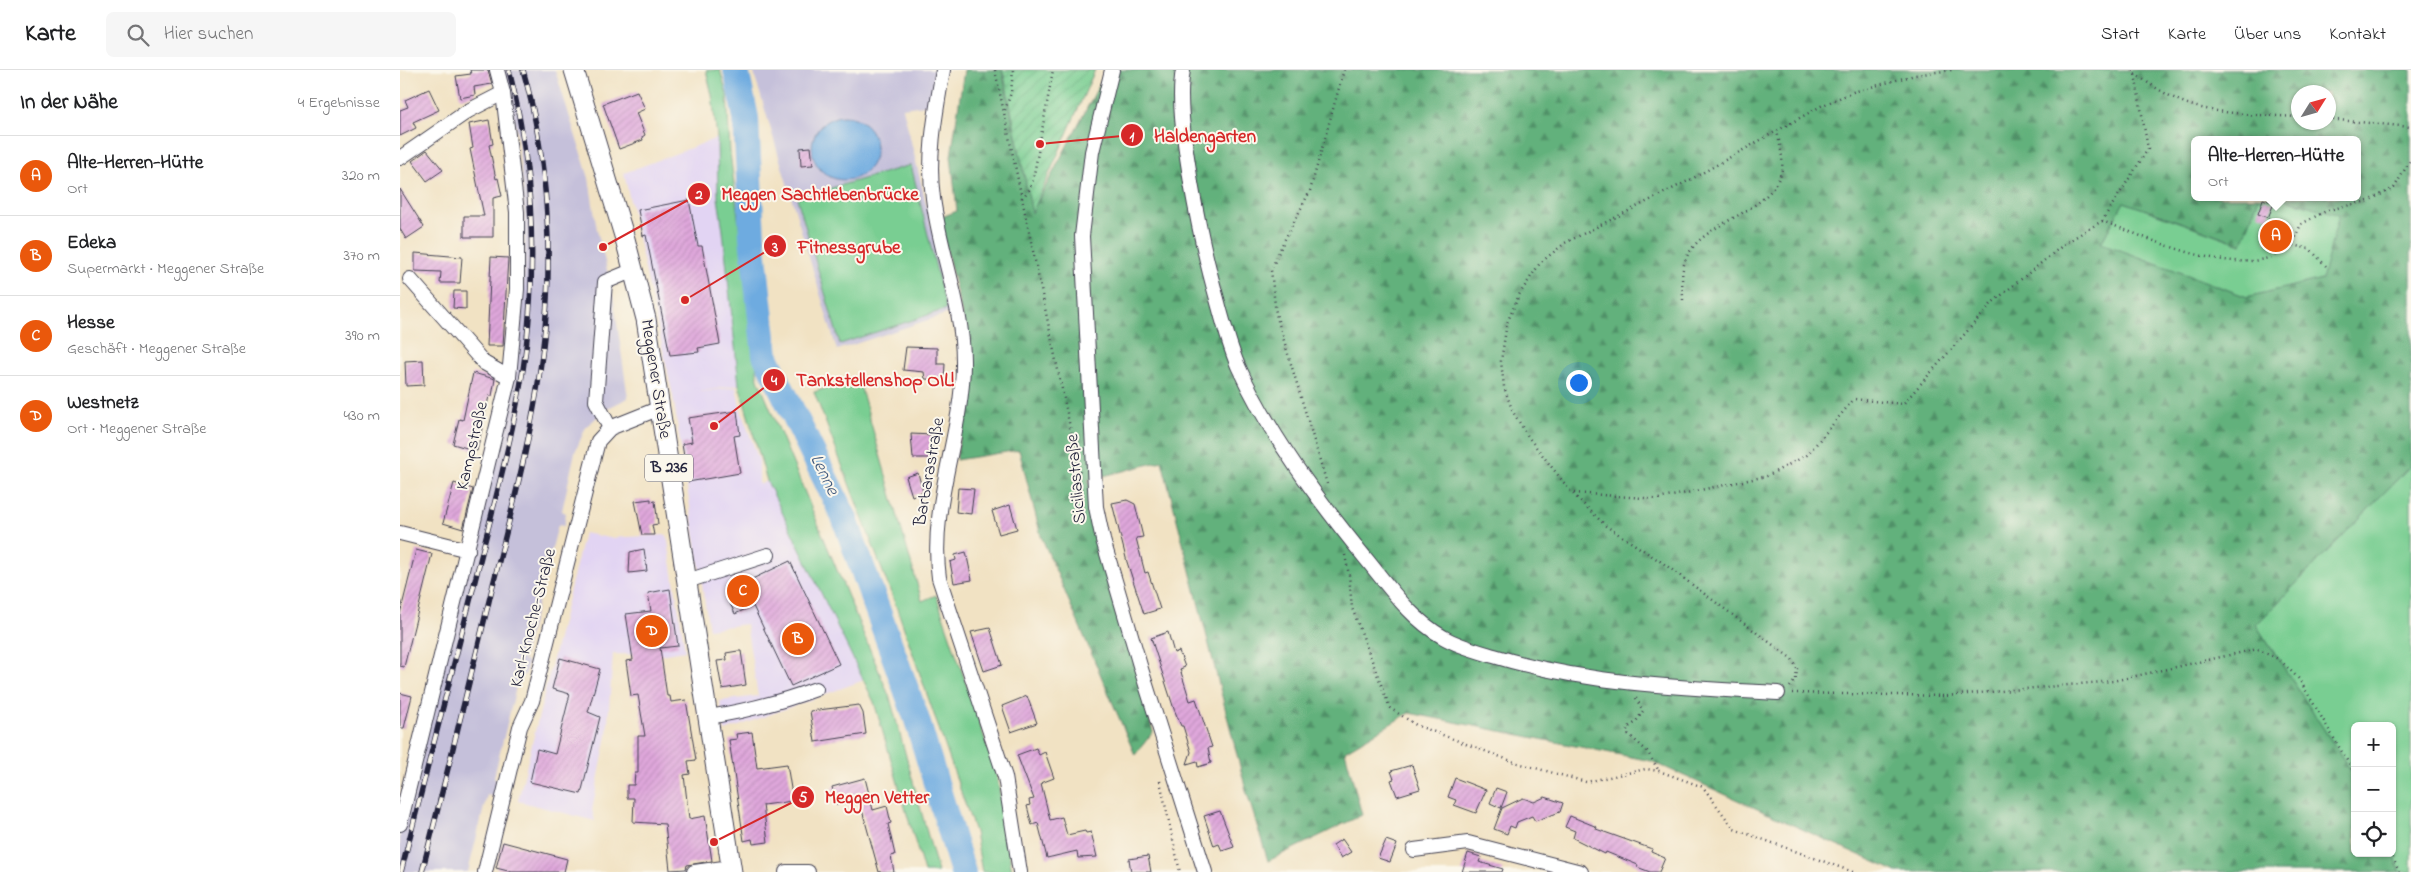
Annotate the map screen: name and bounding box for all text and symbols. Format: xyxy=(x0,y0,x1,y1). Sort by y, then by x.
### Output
search box xyxy=(106,12,456,57)
text: Karte xyxy=(25,17,76,52)
icon: search xyxy=(124,21,152,49)
text: Hier suchen xyxy=(164,21,253,48)
text: Start xyxy=(2101,22,2140,48)
text: Karte xyxy=(2168,22,2206,48)
text: Über uns xyxy=(2234,22,2301,48)
text: Kontakt xyxy=(2329,22,2386,48)
north arrow xyxy=(2291,85,2336,130)
text: In der Nähe xyxy=(20,88,118,118)
text: 4 Ergebnisse xyxy=(298,91,380,115)
callout: Haldengarten xyxy=(1119,118,1266,152)
text: Haldengarten xyxy=(1154,124,1256,153)
text: 1 xyxy=(1130,126,1135,148)
popup xyxy=(2191,136,2361,201)
text: Alte-Herren-Hütte xyxy=(2208,143,2344,170)
text: Alte-Herren-Hütte xyxy=(67,150,203,177)
text: A xyxy=(31,164,41,188)
text: 320 m xyxy=(342,164,380,188)
text: Ort xyxy=(2208,170,2229,194)
text: Ort xyxy=(67,177,88,201)
callout: Meggen Sachtlebenbrücke xyxy=(686,177,929,211)
text: Meggen Sachtlebenbrücke xyxy=(721,182,919,211)
text: 2 xyxy=(694,184,703,206)
pin: A xyxy=(2260,217,2292,255)
callout: Fitnessgrube xyxy=(762,229,910,263)
text: Edeka xyxy=(67,230,116,257)
text: Fitnessgrube xyxy=(796,235,901,264)
text: 3 xyxy=(771,237,778,259)
text: B xyxy=(31,244,41,268)
text: 370 m xyxy=(343,244,380,268)
text: Supermarkt · Meggener Straße xyxy=(67,257,264,281)
text: Hesse xyxy=(67,310,114,337)
street label: Meggener Straße xyxy=(632,317,677,442)
text: C xyxy=(32,324,40,348)
text: 390 m xyxy=(345,324,380,348)
text: Geschäft · Meggener Straße xyxy=(67,337,246,361)
callout: Tankstellenshop OIL! xyxy=(761,363,964,397)
text: Tankstellenshop OIL! xyxy=(796,368,954,395)
text: 4 xyxy=(770,370,778,392)
your location xyxy=(1566,370,1592,396)
text: Westnetz xyxy=(67,390,139,417)
street label: Kampstraße xyxy=(450,398,496,493)
text: D xyxy=(30,404,42,428)
text: 430 m xyxy=(343,404,380,428)
street label: Barbarastraße xyxy=(907,415,953,529)
text: Ort · Meggener Straße xyxy=(67,417,207,441)
street label: Siciliastraße xyxy=(1060,432,1094,525)
water label: Lenne xyxy=(802,450,846,501)
road number: B 236 xyxy=(645,454,693,482)
street label: Karl-Knoche-Straße xyxy=(504,545,564,690)
pin: C xyxy=(727,572,759,610)
pin: D xyxy=(636,612,668,650)
pin: B xyxy=(782,620,814,658)
map controls xyxy=(2351,722,2396,857)
button: + xyxy=(2351,722,2396,767)
button: − xyxy=(2351,767,2396,812)
callout: Meggen Vetter xyxy=(790,780,940,814)
text: Meggen Vetter xyxy=(825,785,930,814)
text: 5 xyxy=(799,787,808,809)
button: locate xyxy=(2351,812,2396,857)

